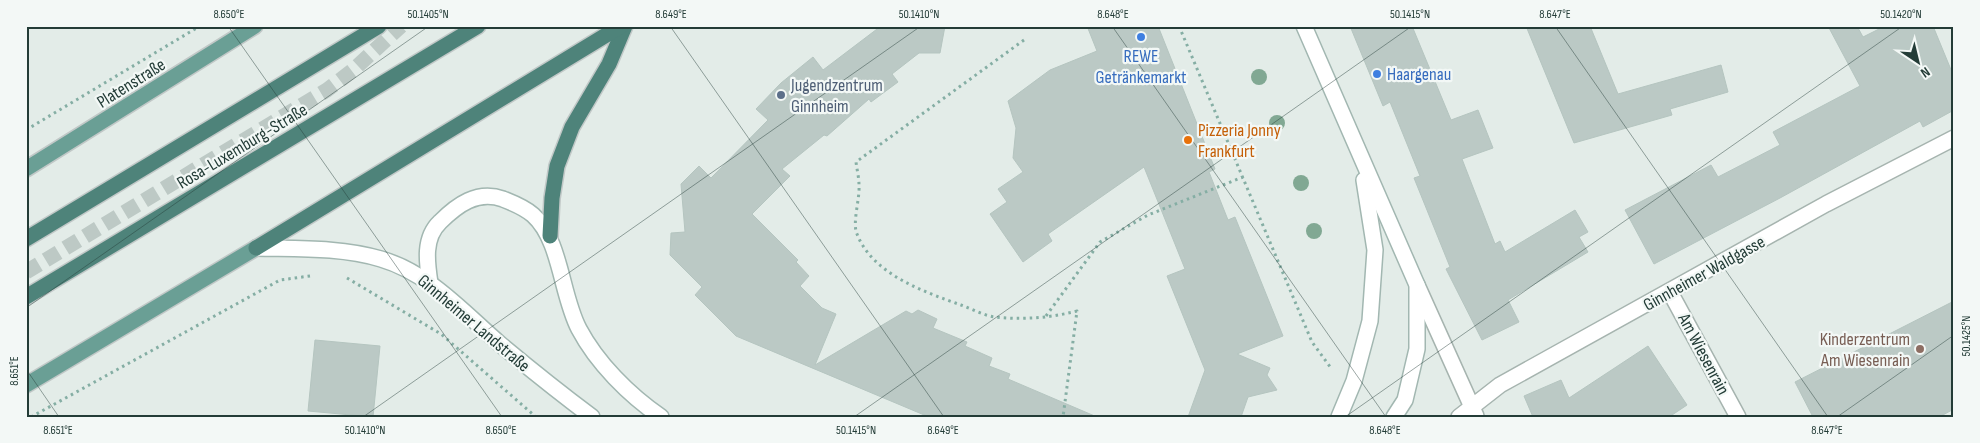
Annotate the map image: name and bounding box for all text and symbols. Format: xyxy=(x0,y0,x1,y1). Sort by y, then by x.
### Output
text: 8.650°E xyxy=(213,7,245,22)
text: 50.1405°N xyxy=(407,7,449,22)
text: 8.649°E xyxy=(655,7,687,22)
text: 50.1410°N xyxy=(899,7,939,22)
text: 8.648°E xyxy=(1097,7,1129,22)
text: 50.1415°N xyxy=(1390,7,1430,22)
text: 8.647°E xyxy=(1539,7,1571,22)
text: 50.1420°N xyxy=(1880,7,1922,22)
marker: REWE Getränkemarkt xyxy=(1135,31,1147,43)
north arrow xyxy=(1892,38,1942,88)
place label: REWE Getränkemarkt xyxy=(1095,46,1187,88)
street label: Platenstraße xyxy=(93,54,169,113)
text: N xyxy=(1917,63,1933,81)
place label: Haargenau xyxy=(1387,64,1451,85)
marker: Haargenau xyxy=(1371,68,1383,80)
place label: Jugendzentrum Ginnheim xyxy=(790,75,883,117)
marker: Jugendzentrum Ginnheim xyxy=(775,89,787,101)
street label: Rosa-Luxemburg-Straße xyxy=(173,99,311,194)
place label: Pizzeria Jonny Frankfurt xyxy=(1198,120,1281,162)
marker: Pizzeria Jonny Frankfurt xyxy=(1182,134,1194,146)
street label: Ginnheimer Waldgasse xyxy=(1640,231,1769,316)
street label: Ginnheimer Landstraße xyxy=(413,270,534,377)
street label: Am Wiesenrain xyxy=(1673,309,1734,398)
text: 50.1425°N xyxy=(1959,316,1974,356)
place label: Kinderzentrum Am Wiesenrain xyxy=(1820,329,1910,371)
marker: Kinderzentrum Am Wiesenrain xyxy=(1914,343,1926,355)
text: 8.651°E xyxy=(7,356,22,386)
text: 8.651°E xyxy=(43,423,73,438)
text: 50.1410°N xyxy=(345,423,385,438)
text: 8.650°E xyxy=(485,423,517,438)
text: 50.1415°N xyxy=(836,423,876,438)
text: 8.649°E xyxy=(927,423,959,438)
text: 8.648°E xyxy=(1369,423,1401,438)
text: 8.647°E xyxy=(1811,423,1843,438)

